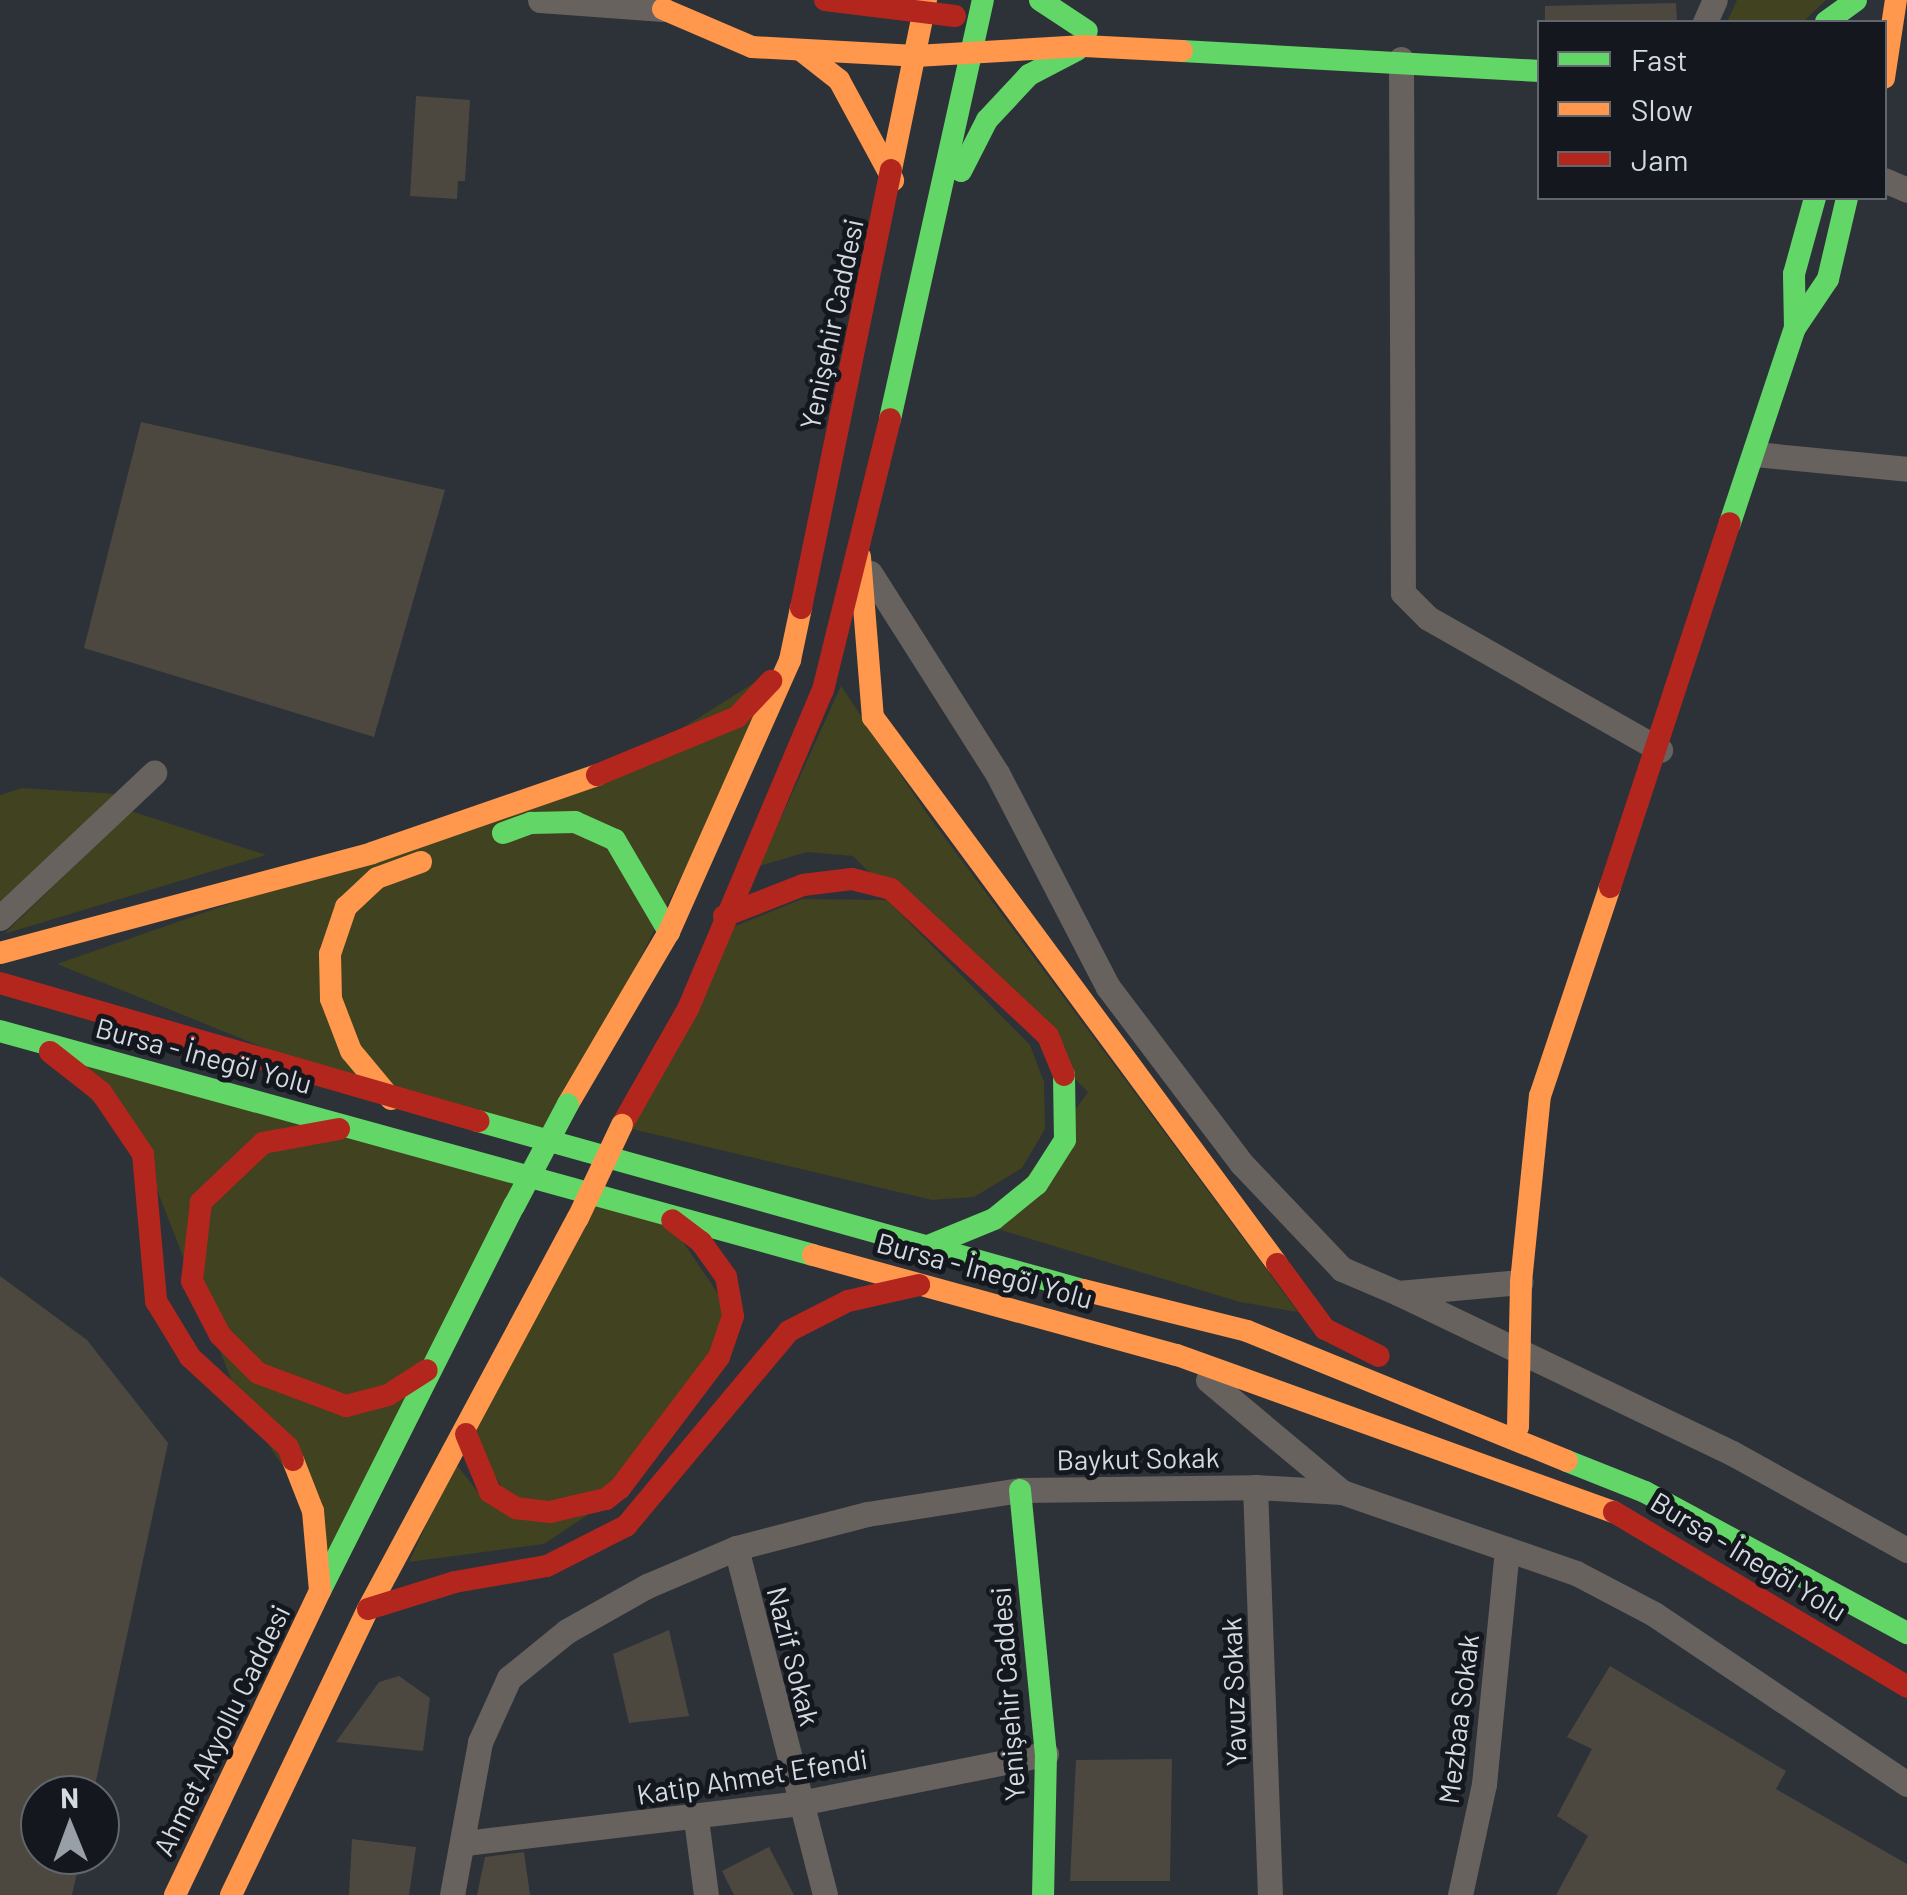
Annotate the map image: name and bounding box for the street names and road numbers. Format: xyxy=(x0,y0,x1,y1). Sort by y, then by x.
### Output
street label: Yenişehir Caddesi xyxy=(792,215,870,433)
street label: Bursa - İnegöl Yolu xyxy=(92,1010,316,1100)
street label: Bursa - İnegöl Yolu xyxy=(873,1225,1097,1315)
street label: Baykut Sokak xyxy=(1056,1440,1220,1476)
street label: Bursa - İnegöl Yolu xyxy=(1645,1484,1853,1628)
street label: Nazif Sokak xyxy=(761,1583,827,1729)
street label: Yenişehir Caddesi xyxy=(983,1586,1031,1802)
street label: Ahmet Akyollu Caddesi xyxy=(146,1599,296,1861)
street label: Yavuz Sokak xyxy=(1214,1617,1252,1767)
street label: Mezbaa Sokak xyxy=(1431,1632,1485,1806)
street label: Katip Ahmet Efendi xyxy=(634,1741,870,1811)

